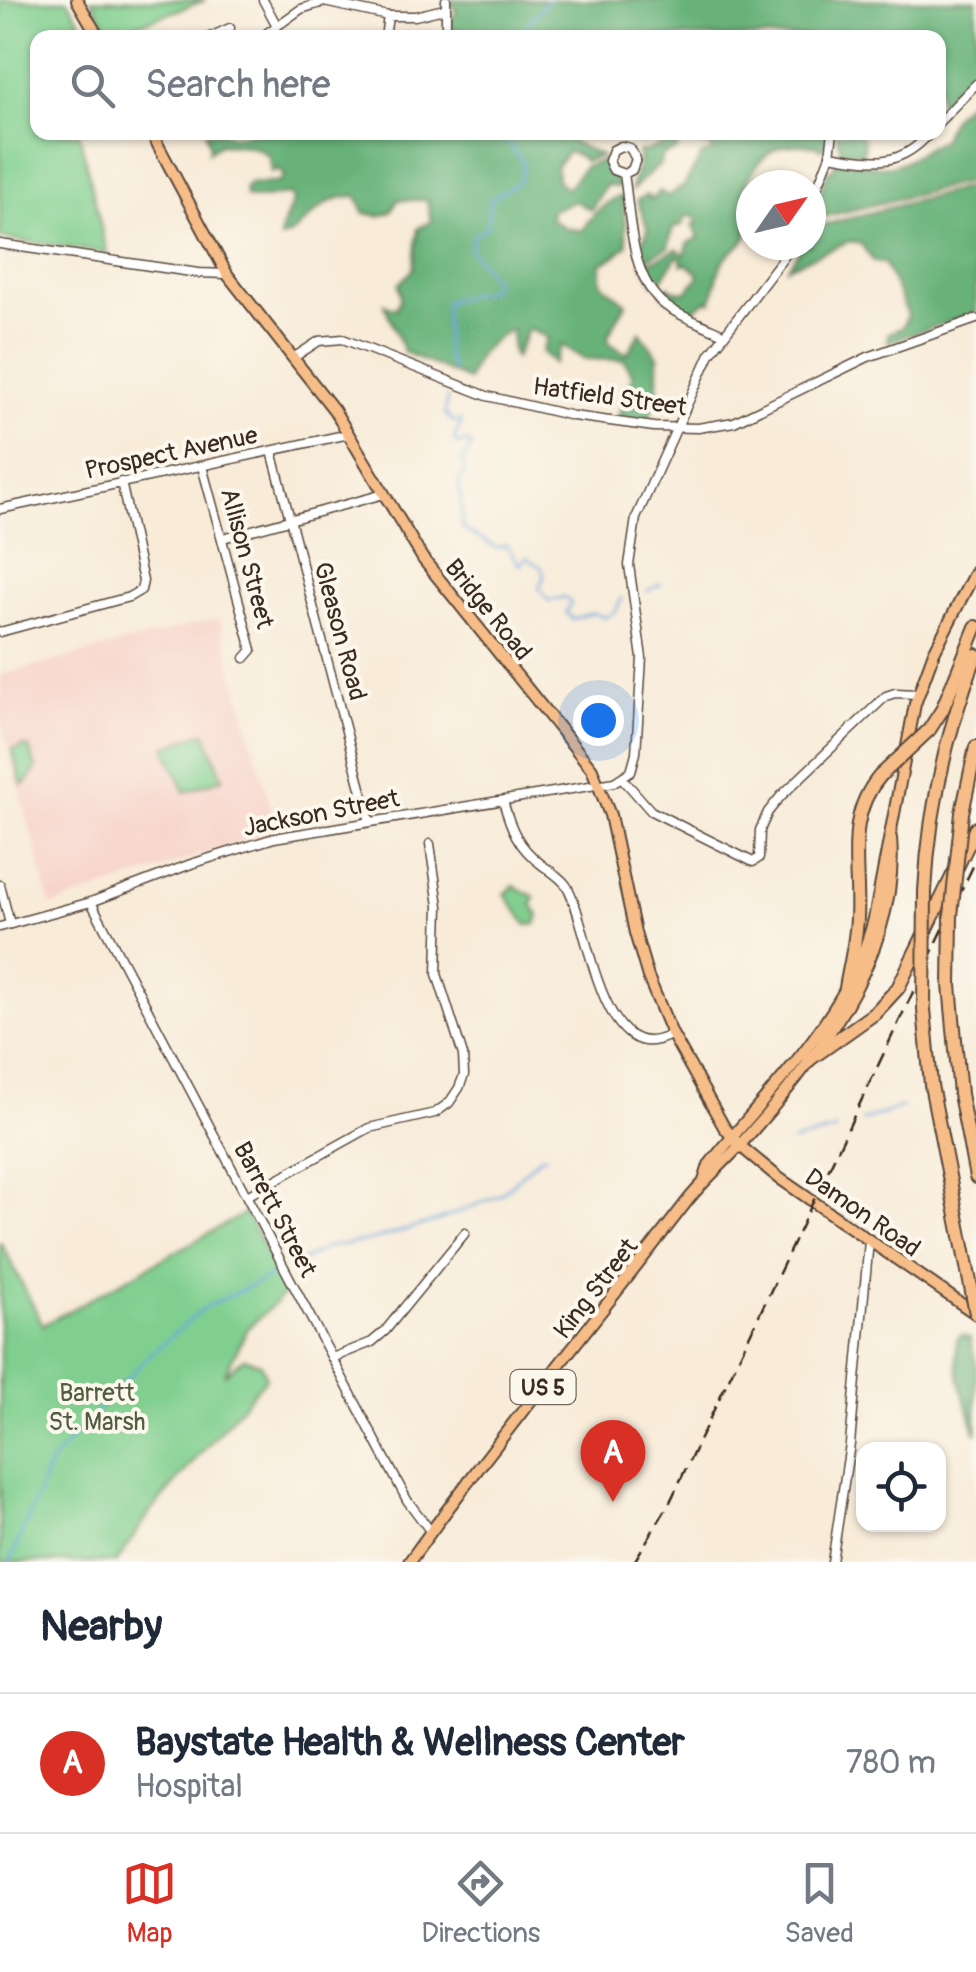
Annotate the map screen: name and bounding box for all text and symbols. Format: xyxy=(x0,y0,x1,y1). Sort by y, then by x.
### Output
search box xyxy=(30,30,946,140)
icon: search xyxy=(65,58,120,113)
text: Search here xyxy=(145,61,331,109)
north arrow xyxy=(736,170,826,260)
street label: Hatfield Street xyxy=(531,371,690,424)
street label: Prospect Avenue xyxy=(82,420,261,487)
street label: Allison Street xyxy=(213,485,280,633)
street label: Bridge Road xyxy=(437,553,538,667)
street label: Gleason Road xyxy=(306,559,373,704)
your location xyxy=(573,695,624,746)
street label: Jackson Street xyxy=(241,783,403,844)
street label: Barrett Street xyxy=(226,1137,324,1283)
street label: Damon Road xyxy=(798,1162,926,1264)
street label: King Street xyxy=(547,1232,646,1345)
road number: US 5 xyxy=(510,1370,576,1404)
park label: Barrett St. Marsh xyxy=(48,1378,146,1438)
pin: A xyxy=(580,1420,646,1502)
map controls xyxy=(856,1442,946,1532)
button: locate xyxy=(856,1442,946,1532)
text: Nearby xyxy=(40,1601,162,1653)
text: Baystate Health & Wellness Center xyxy=(135,1719,685,1767)
text: A xyxy=(62,1743,83,1783)
text: 780 m xyxy=(846,1743,936,1783)
text: Hospital xyxy=(135,1767,243,1807)
tab: Map xyxy=(122,1856,177,1951)
tab: Directions xyxy=(421,1856,540,1951)
tab: Saved xyxy=(784,1856,854,1951)

